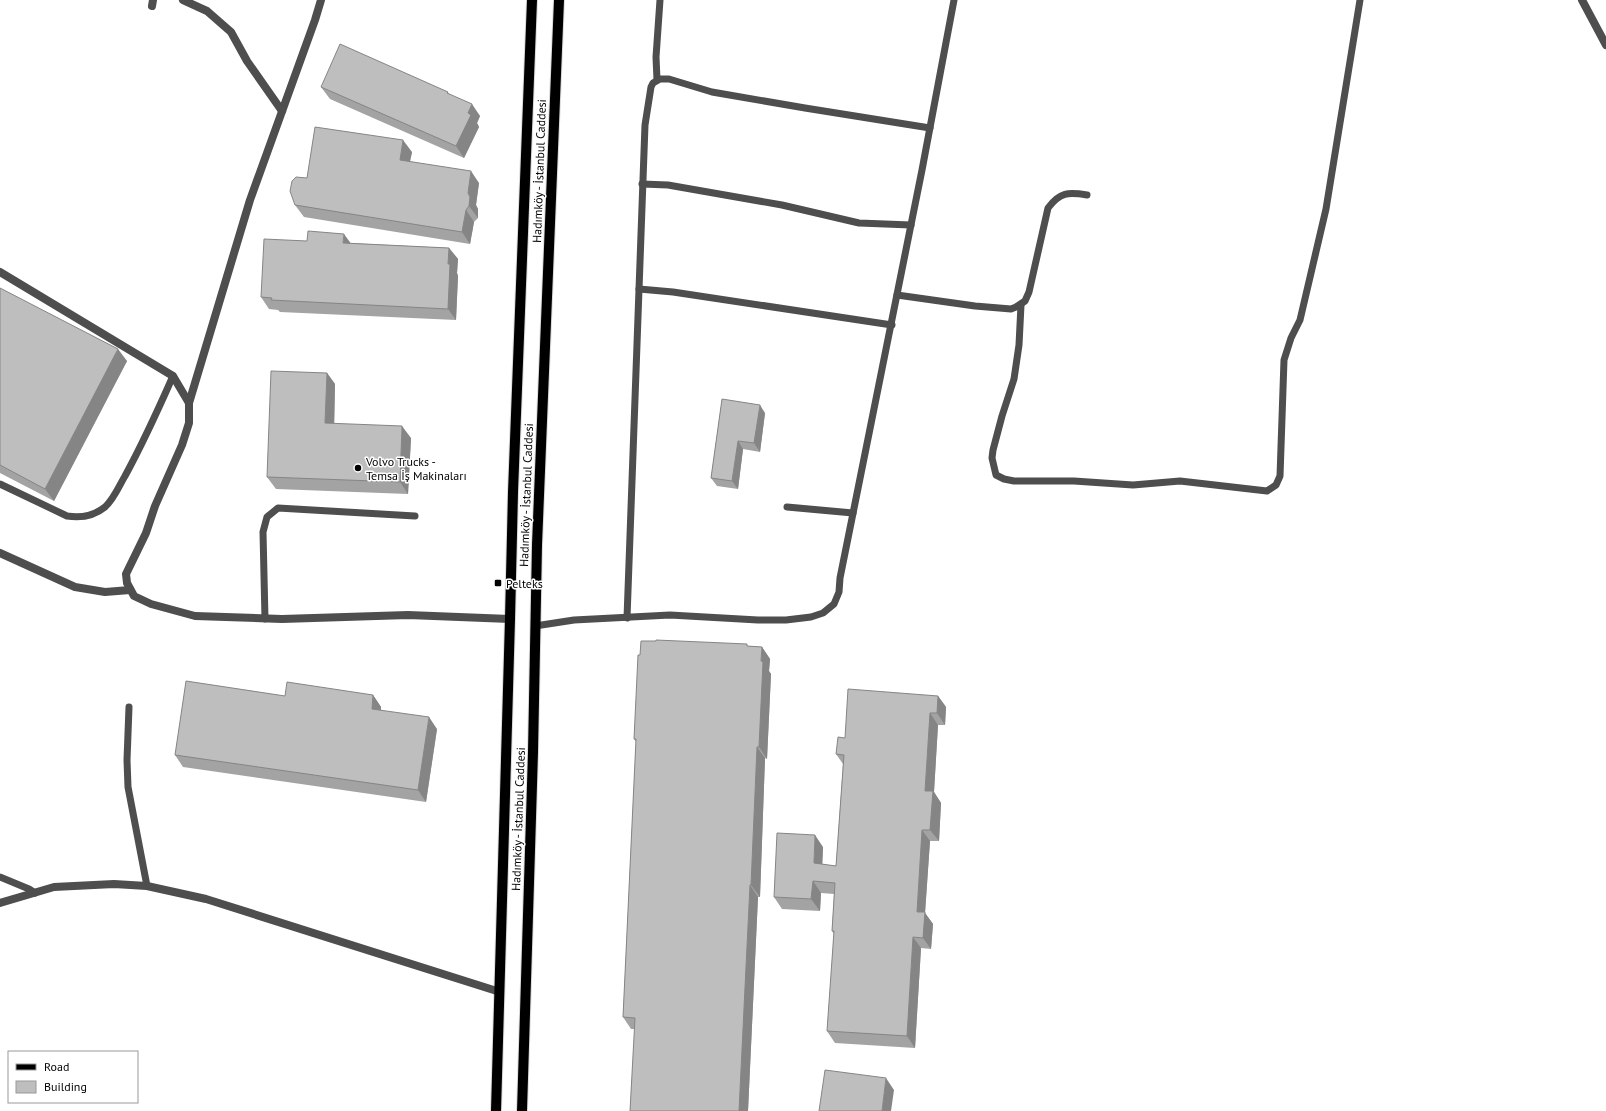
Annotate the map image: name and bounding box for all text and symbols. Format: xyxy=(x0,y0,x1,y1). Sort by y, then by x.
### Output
street label: Hadımköy - İstanbul Caddesi xyxy=(529,99,549,243)
street label: Hadımköy - İstanbul Caddesi xyxy=(516,423,536,567)
place label: Volvo Trucks - Temsa İş Makinaları xyxy=(365,454,467,483)
marker: Volvo Trucks - Temsa İş Makinaları xyxy=(353,463,363,473)
place label: Pelteks xyxy=(506,576,543,591)
marker: Pelteks xyxy=(493,578,503,588)
street label: Hadımköy - İstanbul Caddesi xyxy=(508,747,528,891)
legend xyxy=(8,1051,138,1103)
text: Road xyxy=(44,1059,69,1074)
text: Building xyxy=(44,1079,87,1094)

